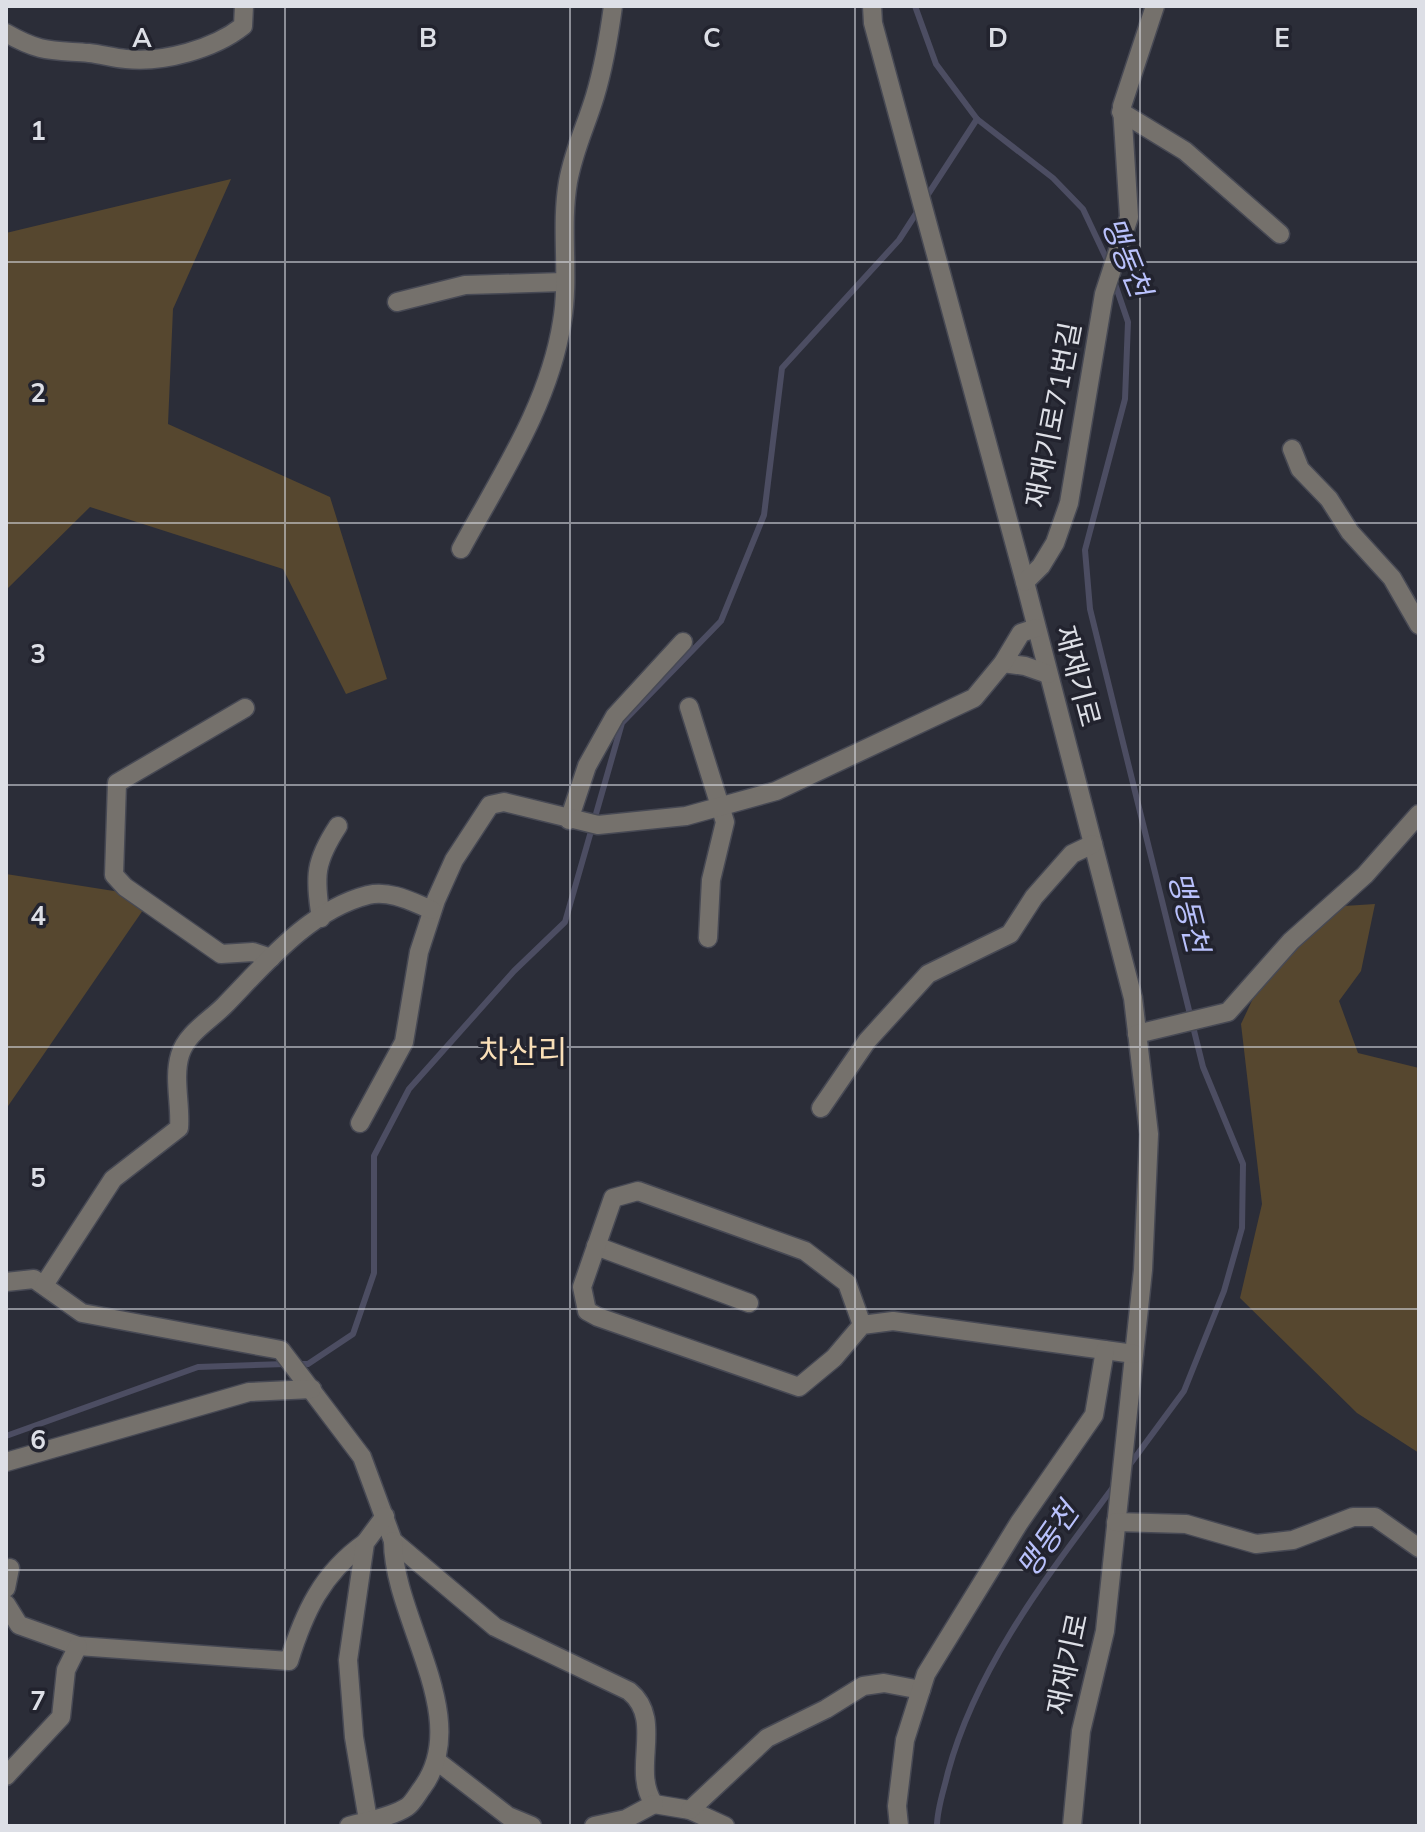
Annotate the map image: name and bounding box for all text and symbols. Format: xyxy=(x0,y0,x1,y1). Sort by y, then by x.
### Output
text: A xyxy=(132,21,152,54)
text: B xyxy=(419,21,437,54)
text: C xyxy=(703,21,721,54)
text: D xyxy=(988,21,1008,54)
text: E xyxy=(1274,21,1290,54)
text: 1 xyxy=(30,114,46,147)
water label: 맹동천 xyxy=(1094,211,1161,305)
street label: 재재기로71번길 xyxy=(1017,319,1088,511)
text: 2 xyxy=(30,376,46,409)
street label: 재재기로 xyxy=(1048,622,1109,730)
text: 3 xyxy=(30,637,46,670)
water label: 맹동천 xyxy=(1161,867,1218,960)
text: 4 xyxy=(30,899,46,932)
district label: 차산리 xyxy=(479,1031,567,1071)
text: 5 xyxy=(30,1161,46,1194)
text: 6 xyxy=(30,1423,46,1456)
water label: 맹동천 xyxy=(1008,1492,1088,1584)
street label: 재재기로 xyxy=(1039,1610,1094,1718)
text: 7 xyxy=(30,1684,46,1717)

